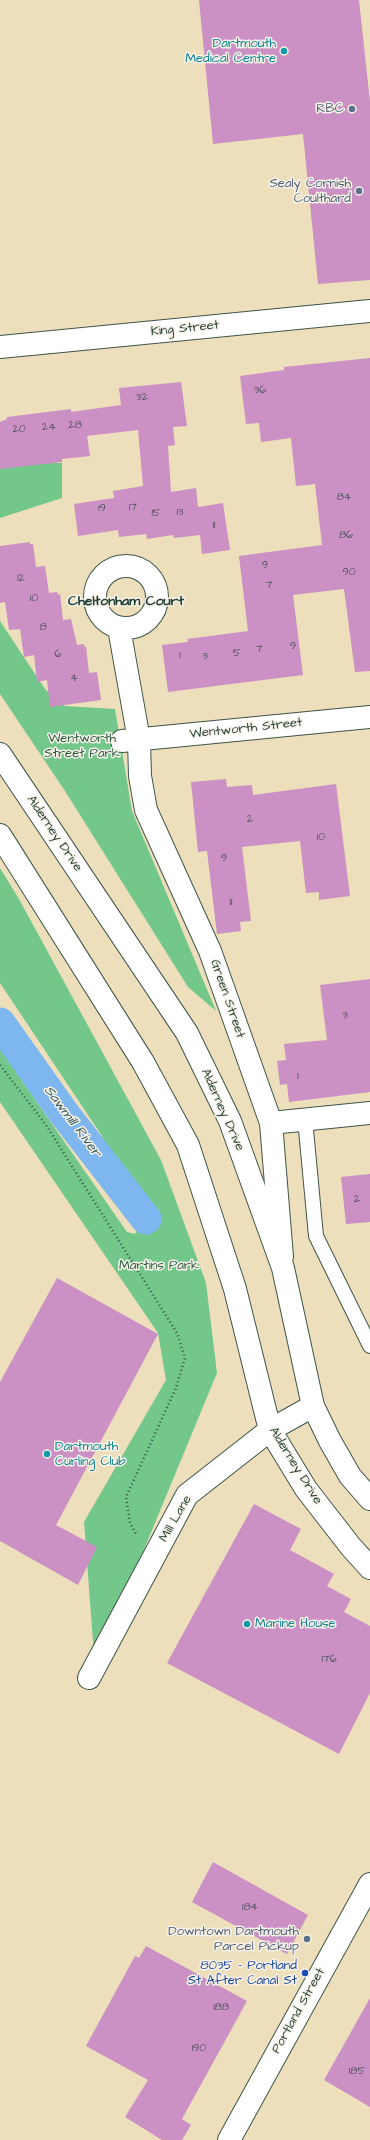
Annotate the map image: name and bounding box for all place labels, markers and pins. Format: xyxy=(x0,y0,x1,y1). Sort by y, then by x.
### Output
place label: Dartmouth Medical Centre xyxy=(185,36,276,67)
marker: Dartmouth Medical Centre xyxy=(279,46,289,56)
place label: RBC xyxy=(316,101,344,117)
marker: RBC xyxy=(347,104,357,114)
place label: Sealy Cornish Coulthard xyxy=(269,176,351,207)
marker: Sealy Cornish Coulthard xyxy=(354,186,364,196)
place label: Dartmouth Curling Club xyxy=(55,1439,126,1470)
marker: Dartmouth Curling Club xyxy=(42,1449,52,1459)
place label: Marine House xyxy=(255,1616,336,1632)
marker: Marine House xyxy=(242,1619,252,1629)
place label: Downtown Dartmouth Parcel Pickup xyxy=(168,1924,299,1955)
marker: Downtown Dartmouth Parcel Pickup xyxy=(302,1934,312,1944)
place label: 8035 - Portland St After Canal St xyxy=(188,1958,297,1989)
marker: 8035 - Portland St After Canal St xyxy=(300,1968,310,1978)

